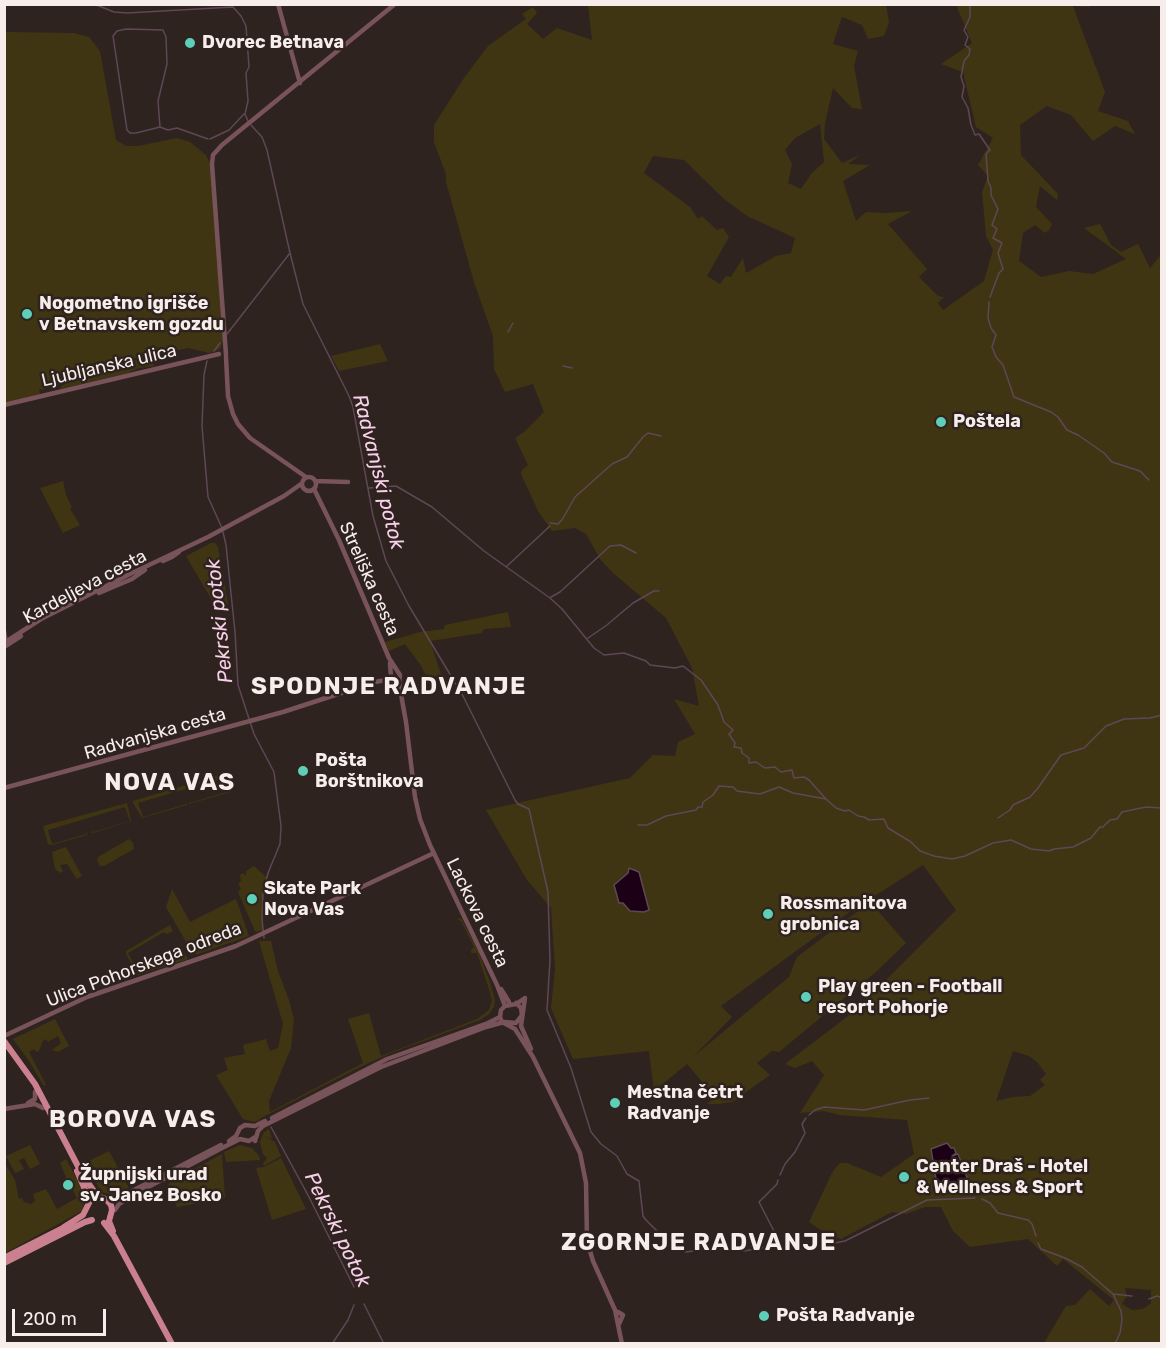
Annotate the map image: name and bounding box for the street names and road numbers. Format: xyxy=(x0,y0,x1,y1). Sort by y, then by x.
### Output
street label: Ljubljanska ulica xyxy=(39,340,179,392)
street label: Streliška cesta xyxy=(334,519,404,639)
street label: Kardeljeva cesta xyxy=(19,545,151,629)
street label: Radvanjska cesta xyxy=(82,703,228,765)
street label: Lackova cesta xyxy=(441,855,513,971)
street label: Ulica Pohorskega odreda xyxy=(43,918,245,1012)

